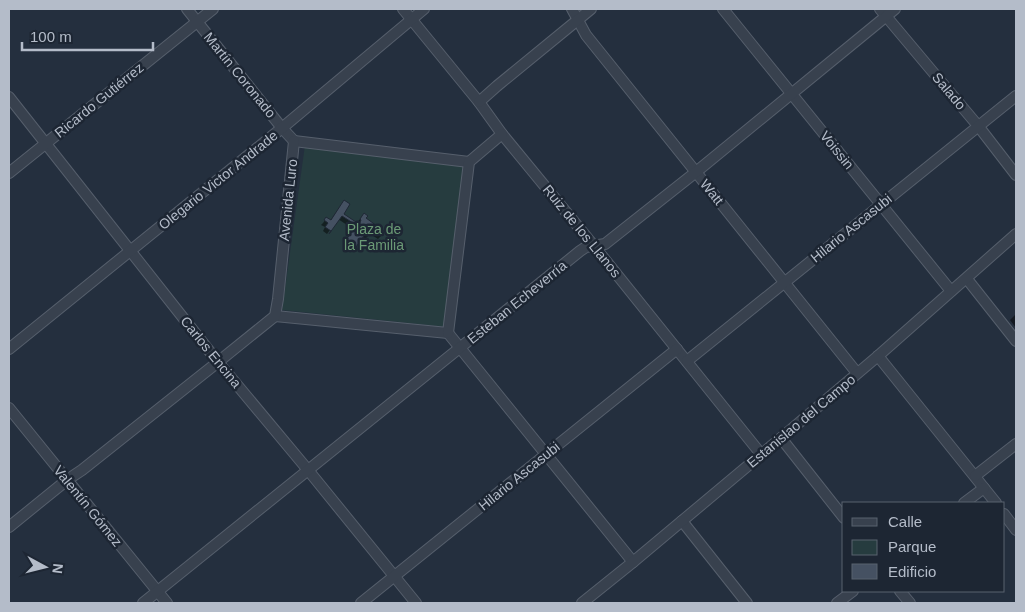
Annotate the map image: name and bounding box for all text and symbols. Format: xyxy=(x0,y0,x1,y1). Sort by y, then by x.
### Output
scale bar xyxy=(22,20,154,52)
text: 100 m xyxy=(30,28,72,45)
street label: Martín Coronado xyxy=(201,29,279,121)
street label: Ricardo Gutiérrez xyxy=(51,59,147,141)
street label: Salado xyxy=(929,69,969,113)
street label: Olegario Victor Andrade xyxy=(155,127,281,233)
street label: Voissin xyxy=(817,128,857,172)
street label: Avenida Luro xyxy=(276,158,300,242)
street label: Watt xyxy=(697,176,727,208)
street label: Ruiz de los Llanos xyxy=(540,182,624,280)
street label: Hilario Ascasubi xyxy=(807,190,895,266)
park label: Plaza de la Familia xyxy=(344,221,404,253)
street label: Esteban Echeverría xyxy=(464,257,570,347)
street label: Carlos Encina xyxy=(177,313,245,391)
street label: Estanislao del Campo xyxy=(744,371,858,471)
street label: Hilario Ascasubi xyxy=(475,438,563,514)
street label: Valentín Gómez xyxy=(51,462,125,550)
legend xyxy=(842,502,1005,592)
text: Calle xyxy=(888,513,922,530)
text: Parque xyxy=(888,538,936,555)
north arrow xyxy=(20,542,70,592)
text: N xyxy=(49,563,66,575)
text: Edificio xyxy=(888,563,936,580)

